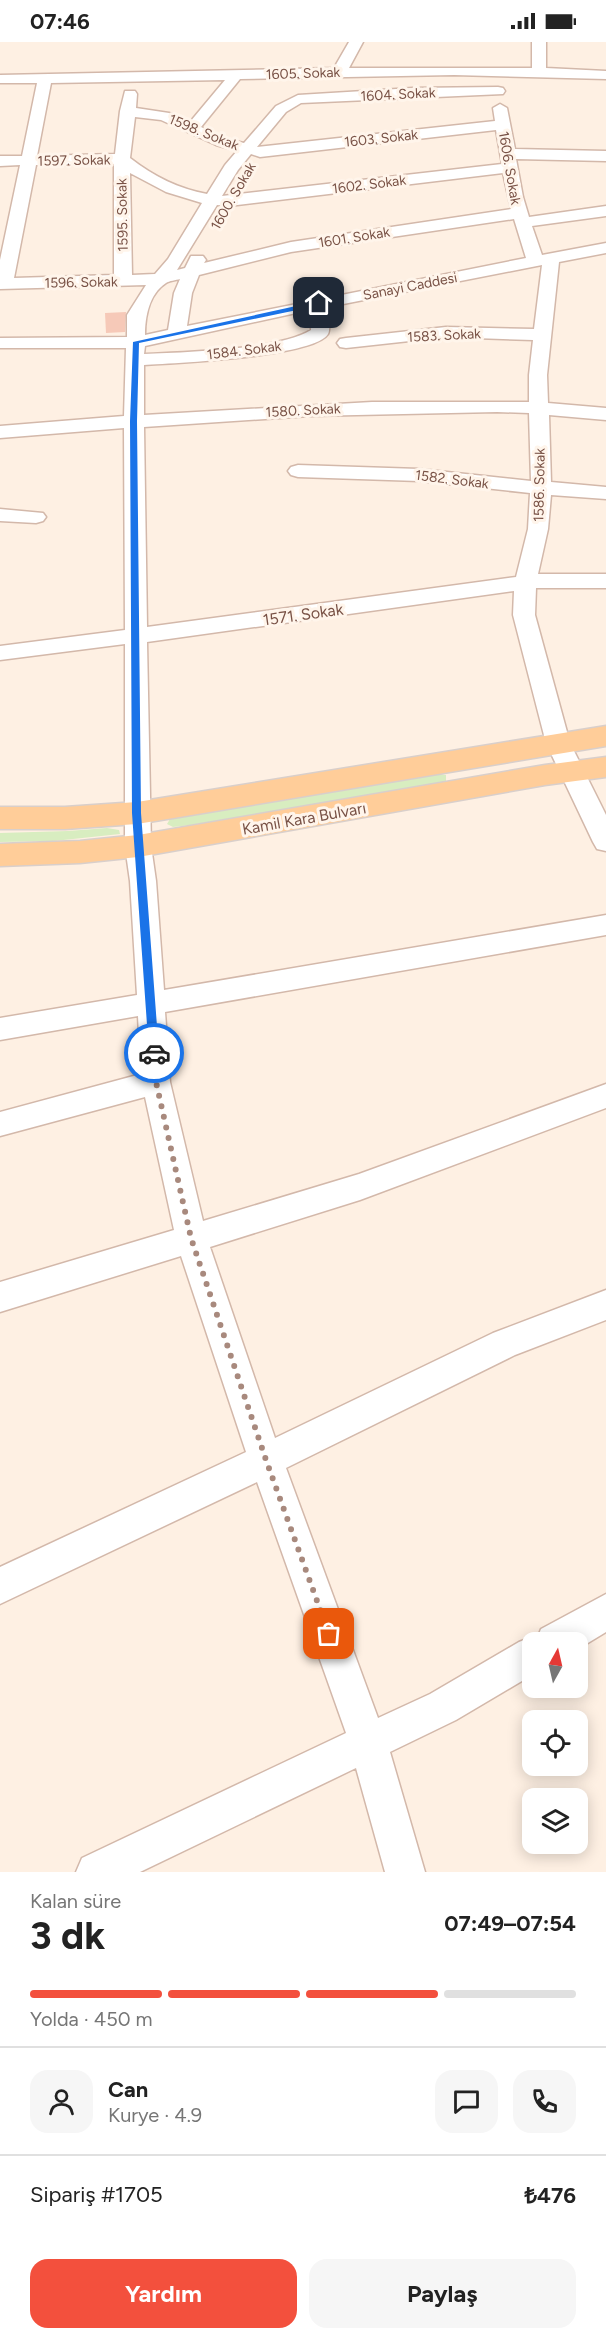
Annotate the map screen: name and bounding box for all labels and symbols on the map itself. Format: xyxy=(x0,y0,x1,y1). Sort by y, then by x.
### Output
street label: 1605. Sokak xyxy=(266,64,341,83)
street label: 1604. Sokak xyxy=(360,84,436,105)
street label: 1598. Sokak xyxy=(166,111,241,154)
street label: 1603. Sokak xyxy=(343,126,419,151)
street label: 1606. Sokak xyxy=(495,130,524,206)
street label: 1597. Sokak xyxy=(37,151,111,170)
street label: 1600. Sokak xyxy=(207,159,260,233)
street label: 1602. Sokak xyxy=(331,172,407,197)
street label: 1595. Sokak xyxy=(113,178,132,252)
street label: 1601. Sokak xyxy=(317,223,391,252)
street label: Sanayi Caddesi xyxy=(361,269,459,304)
street label: 1596. Sokak xyxy=(44,273,118,292)
pin xyxy=(293,277,344,328)
street label: 1583. Sokak xyxy=(407,325,481,346)
street label: 1584. Sokak xyxy=(206,337,282,363)
street label: 1580. Sokak xyxy=(265,400,341,421)
street label: 1586. Sokak xyxy=(530,448,549,522)
street label: 1582. Sokak xyxy=(414,467,490,492)
street label: 1571. Sokak xyxy=(262,599,345,630)
street label: Kamil Kara Bulvarı xyxy=(241,798,368,839)
courier xyxy=(124,1023,184,1083)
pin xyxy=(303,1608,354,1659)
north arrow xyxy=(522,1632,588,1698)

